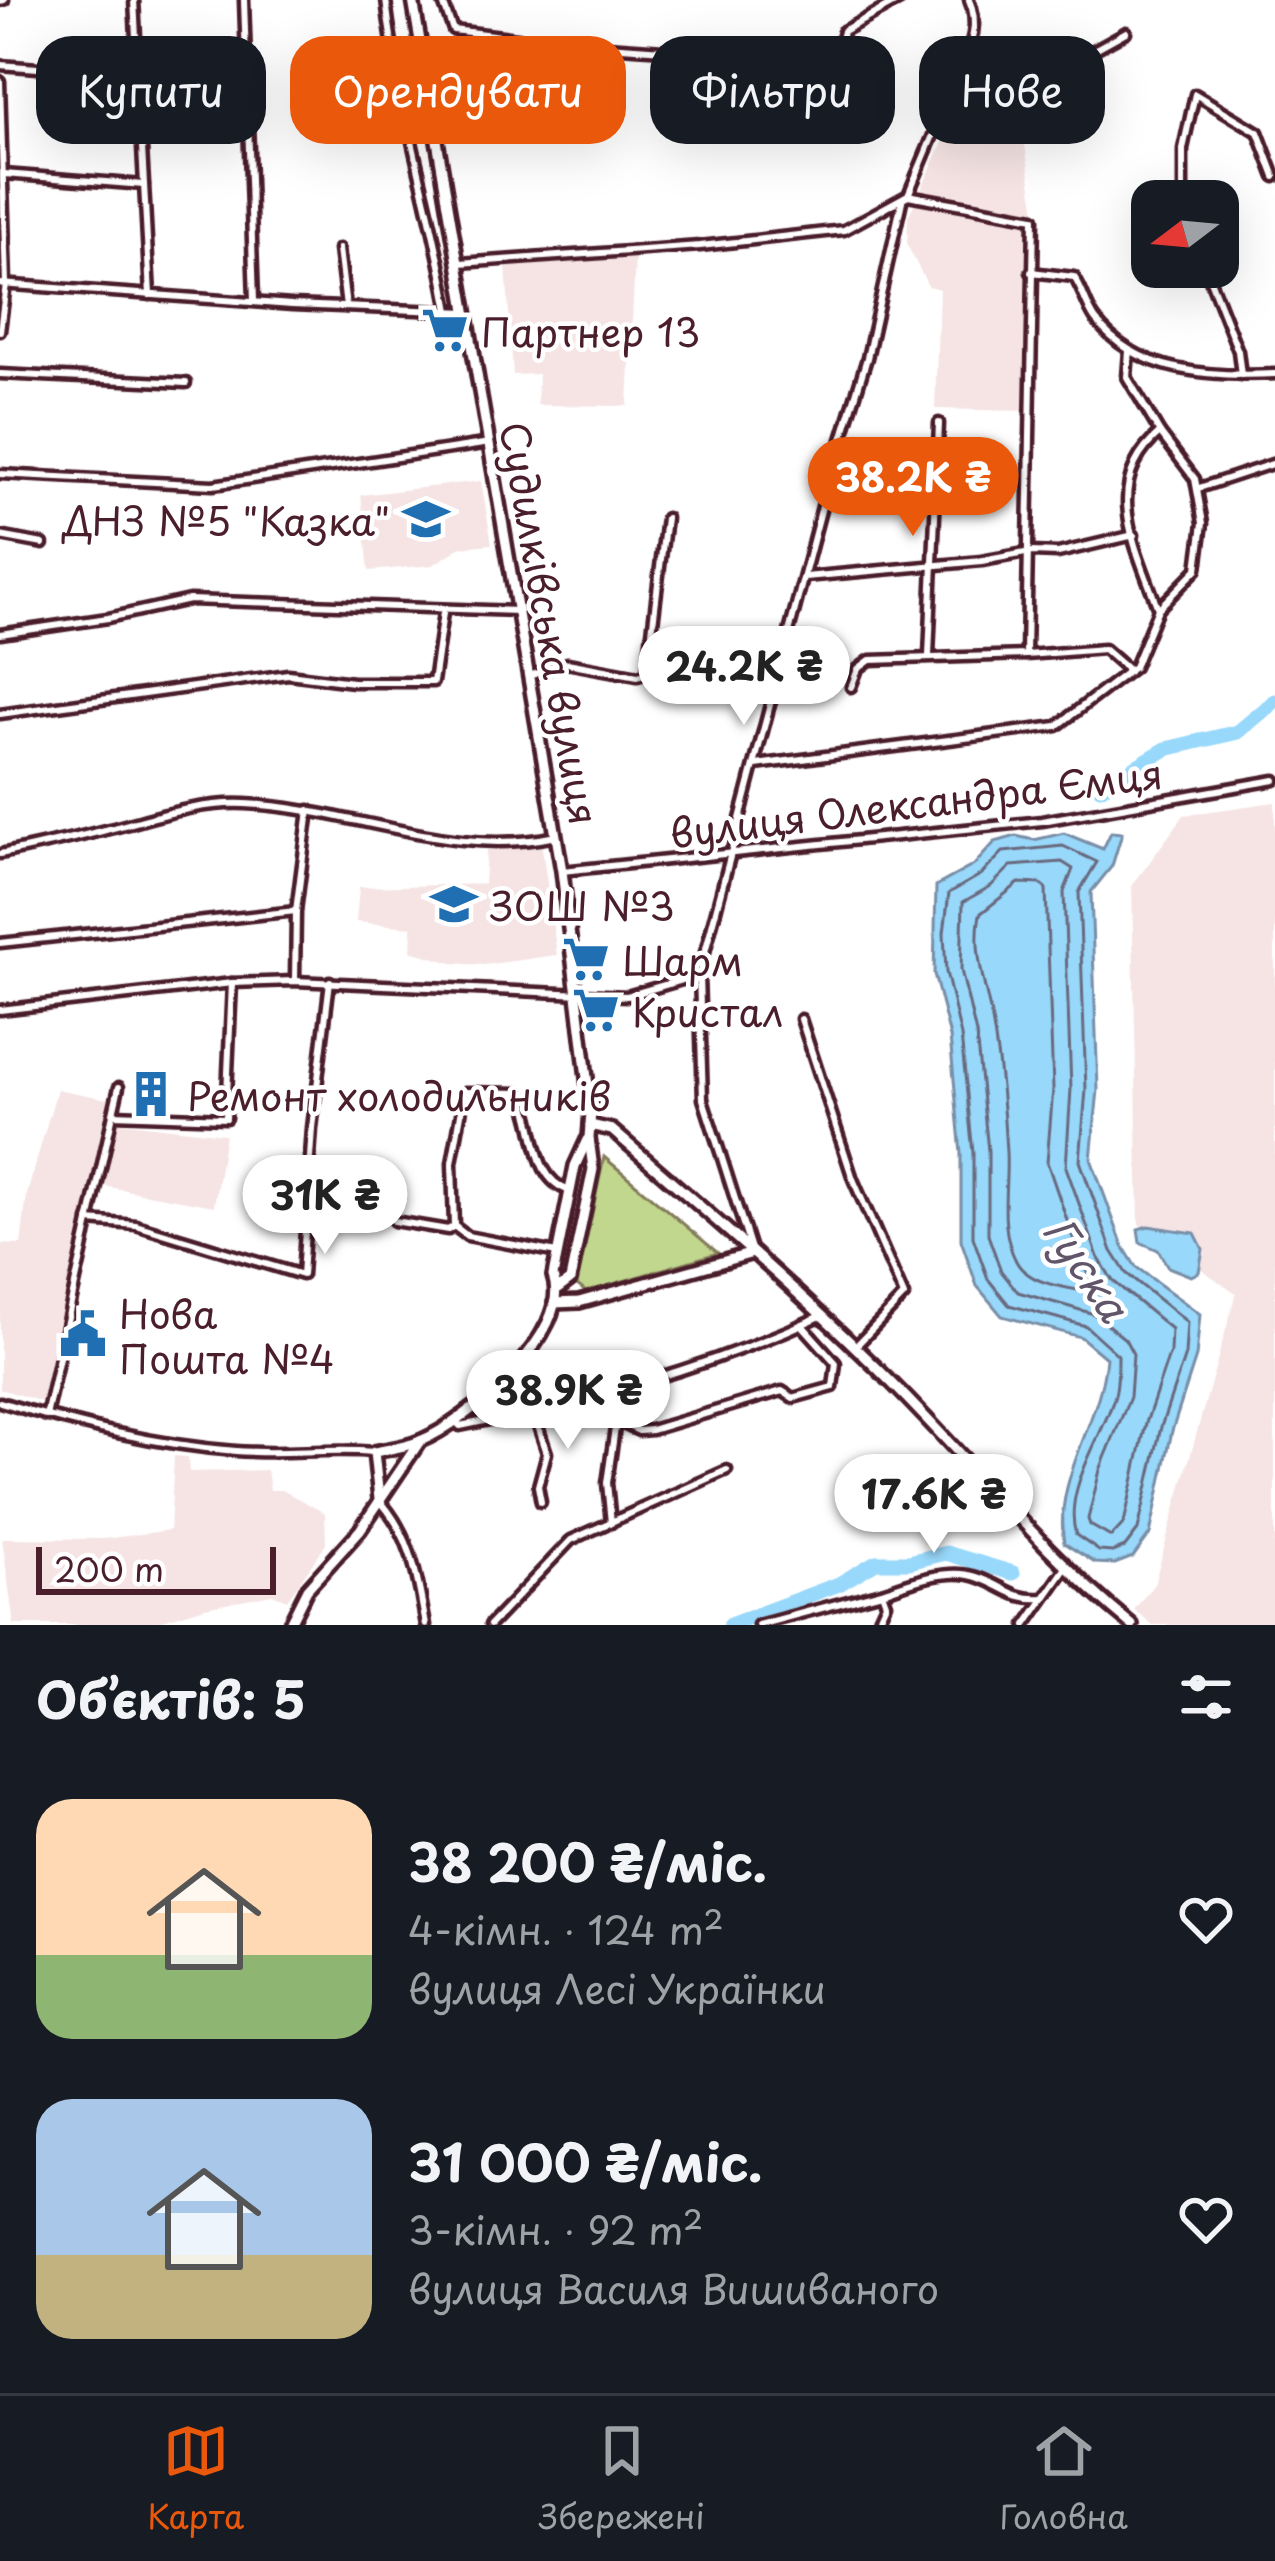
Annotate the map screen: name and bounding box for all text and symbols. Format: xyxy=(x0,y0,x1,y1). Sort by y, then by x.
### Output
chip: Купити xyxy=(36,36,266,144)
chip: Орендувати xyxy=(290,36,626,144)
chip: Фільтри xyxy=(650,36,895,144)
chip: Нове xyxy=(919,36,1105,144)
north arrow xyxy=(1131,180,1239,288)
map controls xyxy=(1131,180,1239,288)
place label: Партнер 13 xyxy=(481,301,700,360)
supermarket icon: Партнер 13 xyxy=(420,305,470,355)
street label: Судилківська вулиця xyxy=(487,417,615,829)
pin: 38.2K ₴ xyxy=(802,437,1024,539)
text: 38.2K ₴ xyxy=(835,446,991,505)
place label: ДНЗ №5 "Казка" xyxy=(60,490,390,549)
school or university icon: ДНЗ №5 "Казка" xyxy=(401,494,451,544)
pin: 24.2K ₴ xyxy=(633,626,855,728)
text: 24.2K ₴ xyxy=(665,635,823,694)
street label: вулиця Олександра Ємця xyxy=(666,742,1166,862)
place label: ЗОШ №3 xyxy=(490,875,675,934)
school or university icon: ЗОШ №3 xyxy=(429,879,479,929)
place label: Шарм xyxy=(622,930,743,989)
supermarket icon: Шарм xyxy=(561,934,611,984)
place label: Кристал xyxy=(632,981,783,1040)
supermarket icon: Кристал xyxy=(571,985,621,1035)
place label: Ремонт холодильників xyxy=(187,1065,611,1124)
building icon: Ремонт холодильників xyxy=(126,1069,176,1119)
pin: 31K ₴ xyxy=(241,1155,409,1257)
text: 31K ₴ xyxy=(269,1164,381,1223)
water label: Гуска xyxy=(1030,1203,1147,1334)
place label: Нова Пошта №4 xyxy=(119,1283,335,1387)
public building icon: Нова Пошта №4 xyxy=(58,1309,108,1359)
pin: 38.9K ₴ xyxy=(457,1350,679,1452)
text: 38.9K ₴ xyxy=(493,1359,643,1418)
pin: 17.6K ₴ xyxy=(823,1454,1045,1556)
text: 17.6K ₴ xyxy=(861,1463,1007,1522)
scale bar xyxy=(36,1541,276,1594)
text: 200 m xyxy=(54,1543,164,1593)
text: Об’єктів: 5 xyxy=(36,1659,306,1736)
icon: filters xyxy=(1173,1664,1239,1730)
text: 38 200 ₴/міс. xyxy=(408,1822,767,1899)
icon: home xyxy=(132,1847,276,1991)
icon: heart xyxy=(1173,1886,1239,1952)
text: 4-кімн. · 124 m² xyxy=(408,1899,724,1958)
text: вулиця Лесі Українки xyxy=(408,1958,826,2017)
text: 31 000 ₴/міс. xyxy=(408,2122,763,2199)
icon: home xyxy=(132,2147,276,2291)
icon: heart xyxy=(1173,2186,1239,2252)
text: 3-кімн. · 92 m² xyxy=(408,2199,703,2258)
text: вулиця Василя Вишиваного xyxy=(408,2258,939,2317)
tab: Карта xyxy=(147,2418,244,2540)
tab: Збережені xyxy=(539,2418,705,2540)
tab: Головна xyxy=(999,2418,1128,2540)

